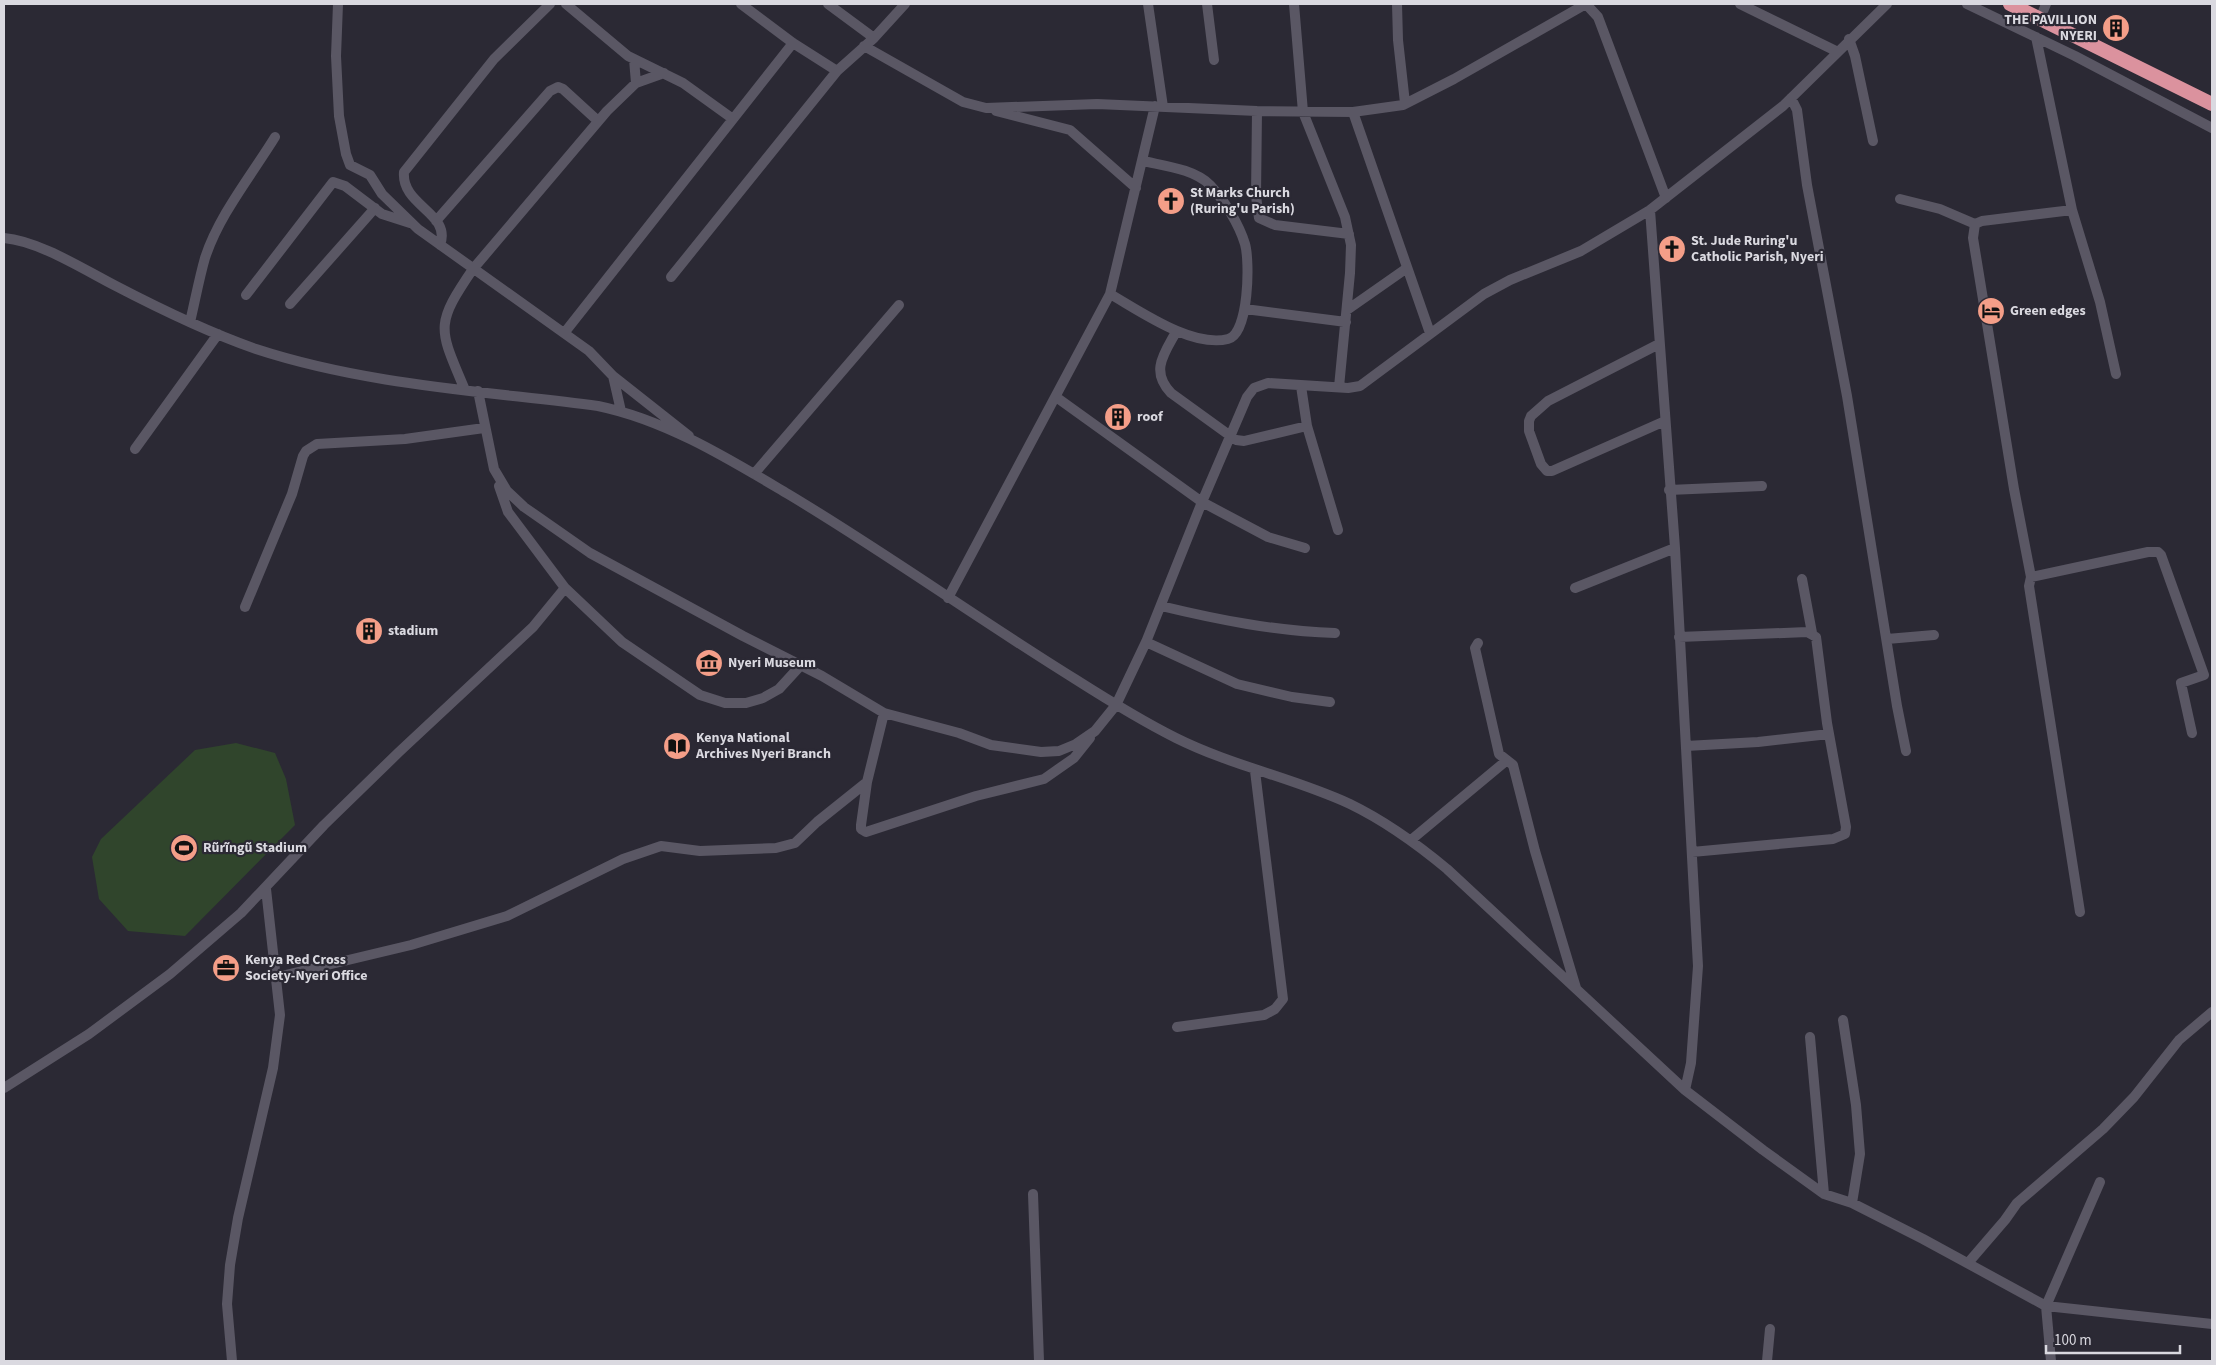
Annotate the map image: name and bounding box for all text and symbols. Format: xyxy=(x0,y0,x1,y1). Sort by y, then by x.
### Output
place label: THE PAVILLION NYERI xyxy=(2004,10,2097,46)
building icon: THE PAVILLION NYERI xyxy=(2101,13,2131,43)
place label: St Marks Church (Ruring'u Parish) xyxy=(1190,183,1295,219)
church icon: St Marks Church (Ruring'u Parish) xyxy=(1156,186,1186,216)
place label: St. Jude Ruring'u Catholic Parish, Nyeri xyxy=(1691,231,1824,267)
church icon: St. Jude Ruring'u Catholic Parish, Nyeri xyxy=(1657,234,1687,264)
hotel icon: Green edges xyxy=(1976,296,2006,326)
place label: Green edges xyxy=(2010,301,2086,321)
building icon: roof xyxy=(1103,402,1133,432)
place label: roof xyxy=(1137,407,1164,427)
building icon: stadium xyxy=(354,616,384,646)
place label: stadium xyxy=(388,621,438,641)
museum icon: Nyeri Museum xyxy=(694,648,724,678)
place label: Nyeri Museum xyxy=(728,653,816,673)
place label: Kenya National Archives Nyeri Branch xyxy=(695,728,831,764)
library icon: Kenya National Archives Nyeri Branch xyxy=(662,731,692,761)
sports icon: Rũrĩngũ Stadium xyxy=(169,833,199,863)
place label: Rũrĩngũ Stadium xyxy=(203,838,307,858)
place label: Kenya Red Cross Society-Nyeri Office xyxy=(245,950,367,986)
office icon: Kenya Red Cross Society-Nyeri Office xyxy=(211,953,241,983)
scale bar xyxy=(2046,1322,2180,1354)
text: 100 m xyxy=(2054,1330,2092,1351)

